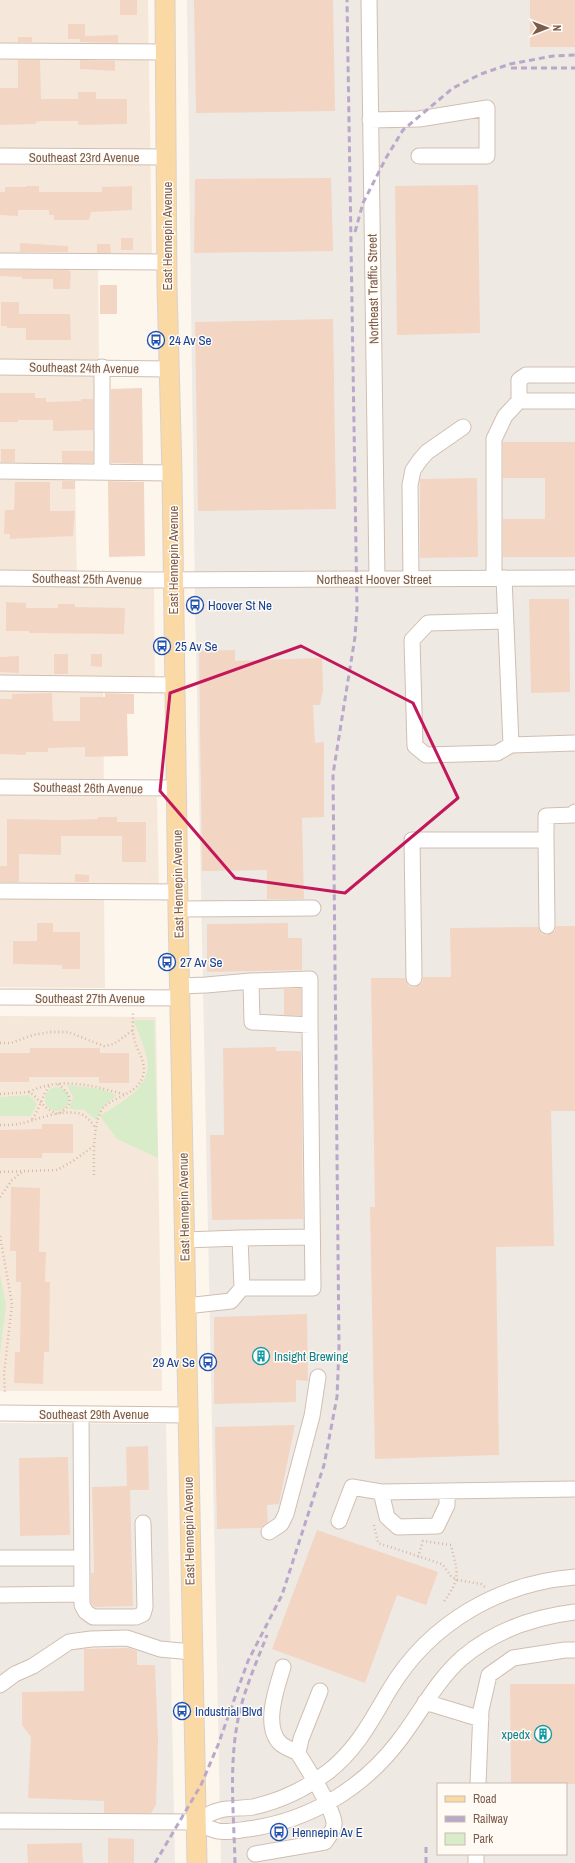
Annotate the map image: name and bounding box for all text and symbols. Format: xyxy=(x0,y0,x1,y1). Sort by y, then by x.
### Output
north arrow xyxy=(527,8,567,48)
text: N xyxy=(550,25,564,31)
street label: Southeast 23rd Avenue xyxy=(29,149,139,166)
street label: East Hennepin Avenue xyxy=(159,181,176,290)
street label: Northeast Traffic Street xyxy=(364,234,382,344)
bus stop icon: 24 Av Se xyxy=(146,330,166,350)
place label: 24 Av Se xyxy=(169,332,212,349)
street label: Southeast 24th Avenue xyxy=(29,359,139,377)
street label: East Hennepin Avenue xyxy=(165,505,182,614)
street label: Southeast 25th Avenue xyxy=(32,570,142,588)
street label: Northeast Hoover Street xyxy=(317,571,432,588)
bus stop icon: Hoover St Ne xyxy=(185,595,205,615)
place label: Hoover St Ne xyxy=(208,597,272,614)
bus stop icon: 25 Av Se xyxy=(152,636,172,656)
place label: 25 Av Se xyxy=(175,638,218,655)
street label: Southeast 26th Avenue xyxy=(33,779,143,797)
street label: East Hennepin Avenue xyxy=(169,829,187,939)
bus stop icon: 27 Av Se xyxy=(157,952,177,972)
place label: 27 Av Se xyxy=(180,954,223,971)
street label: Southeast 27th Avenue xyxy=(35,990,145,1007)
street label: East Hennepin Avenue xyxy=(175,1152,193,1262)
building icon: Insight Brewing xyxy=(251,1346,271,1366)
place label: Insight Brewing xyxy=(274,1348,348,1365)
bus stop icon: 29 Av Se xyxy=(198,1352,218,1372)
place label: 29 Av Se xyxy=(153,1354,195,1371)
street label: Southeast 29th Avenue xyxy=(39,1406,149,1423)
street label: East Hennepin Avenue xyxy=(180,1476,198,1586)
bus stop icon: Industrial Blvd xyxy=(172,1701,192,1721)
place label: Industrial Blvd xyxy=(195,1703,263,1720)
building icon: xpedx xyxy=(533,1724,553,1744)
place label: xpedx xyxy=(502,1726,531,1743)
legend xyxy=(437,1783,567,1855)
text: Road xyxy=(473,1791,497,1807)
text: Railway xyxy=(473,1811,508,1827)
bus stop icon: Hennepin Av E xyxy=(269,1822,289,1842)
place label: Hennepin Av E xyxy=(292,1824,363,1841)
text: Park xyxy=(473,1831,493,1847)

